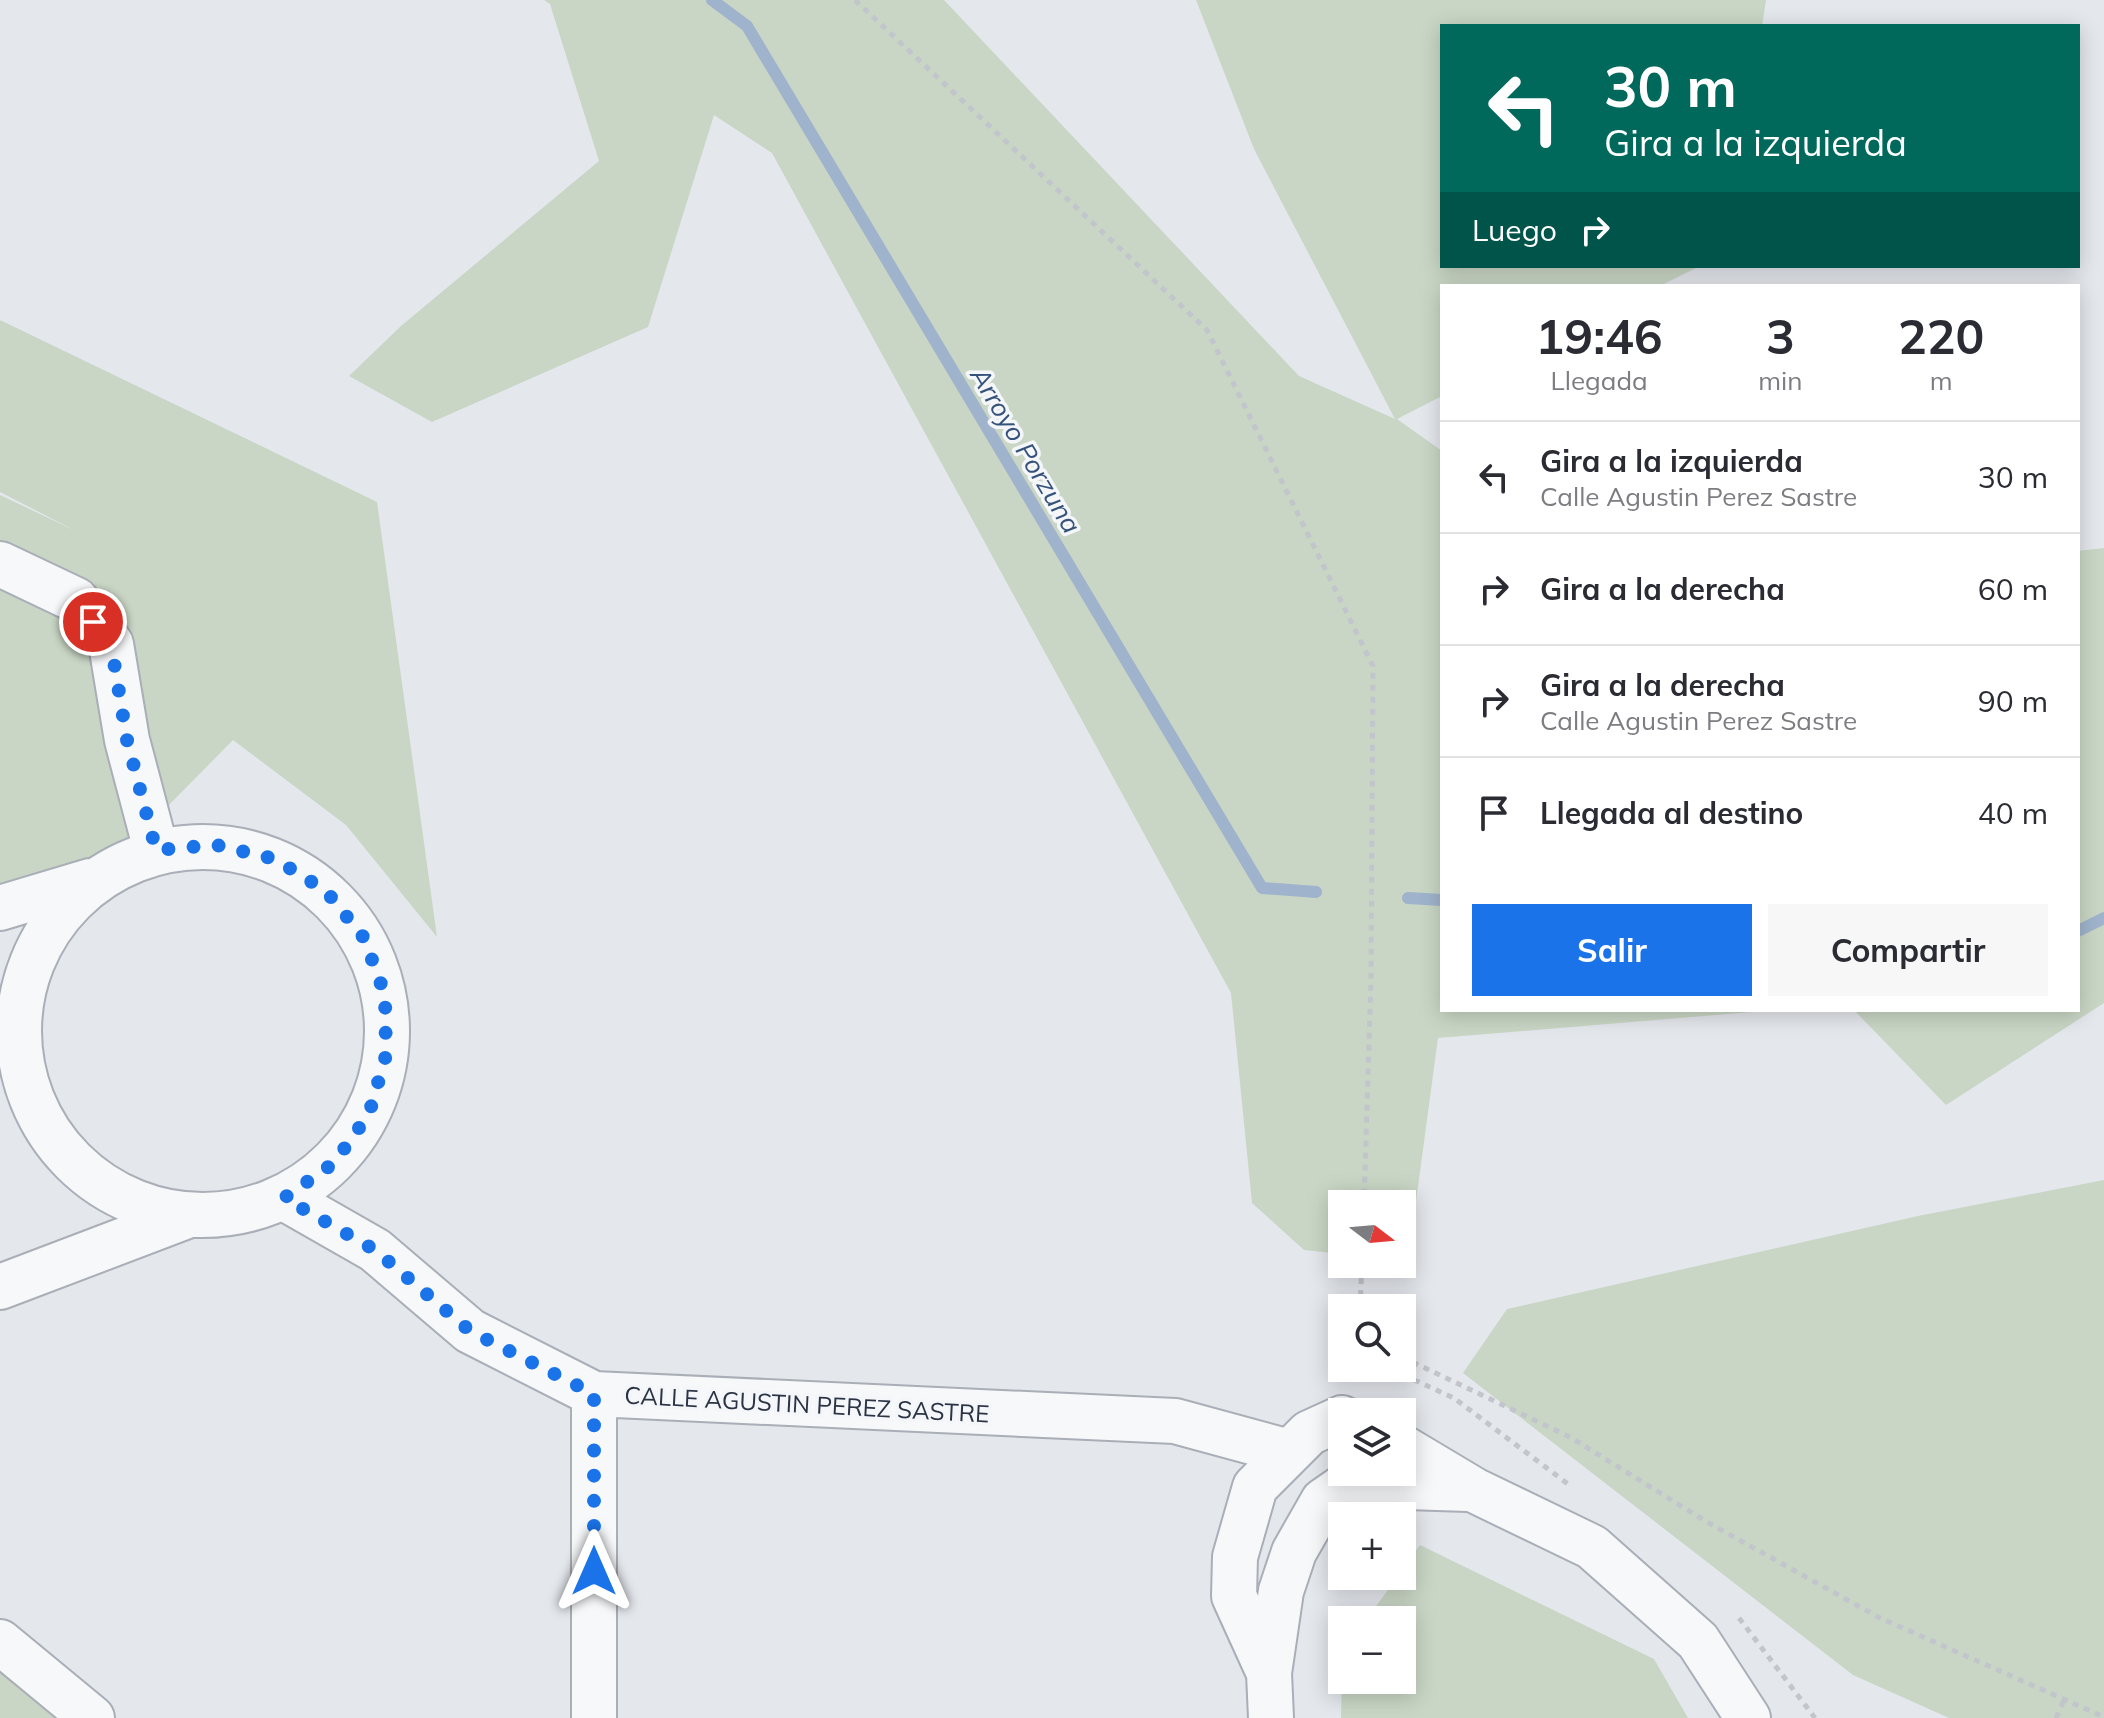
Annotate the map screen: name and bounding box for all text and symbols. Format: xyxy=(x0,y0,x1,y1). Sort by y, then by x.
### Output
text: 30 m xyxy=(1604,51,1737,121)
icon: left xyxy=(1472,56,1576,160)
text: Gira a la izquierda xyxy=(1604,120,1907,165)
icon: right xyxy=(1573,208,1617,252)
text: Luego xyxy=(1472,211,1557,249)
text: 19:46 xyxy=(1536,306,1663,366)
text: 3 xyxy=(1766,306,1795,366)
text: 220 xyxy=(1898,306,1984,366)
water label: Arroyo Porzuna xyxy=(963,360,1088,539)
text: Llegada xyxy=(1551,364,1648,397)
text: min xyxy=(1758,364,1802,397)
text: m xyxy=(1930,364,1953,397)
text: Gira a la izquierda xyxy=(1540,442,1803,480)
icon: left xyxy=(1472,455,1516,499)
text: 30 m xyxy=(1978,458,2048,496)
text: Calle Agustin Perez Sastre xyxy=(1540,480,1857,513)
icon: right xyxy=(1472,567,1516,611)
text: Gira a la derecha xyxy=(1540,570,1785,608)
text: 60 m xyxy=(1978,570,2048,608)
pin xyxy=(59,588,127,656)
icon: arrive xyxy=(71,600,115,644)
text: Gira a la derecha xyxy=(1540,666,1785,704)
icon: right xyxy=(1472,679,1516,723)
text: 90 m xyxy=(1978,682,2048,720)
text: Calle Agustin Perez Sastre xyxy=(1540,704,1857,737)
icon: arrive xyxy=(1472,791,1516,835)
text: Llegada al destino xyxy=(1540,794,1803,832)
text: 40 m xyxy=(1978,794,2048,832)
button: Salir xyxy=(1472,904,1752,996)
button: Compartir xyxy=(1768,904,2048,996)
north arrow xyxy=(1328,1190,1416,1278)
map controls xyxy=(1328,1190,1416,1694)
button: search xyxy=(1328,1294,1416,1382)
street label: CALLE AGUSTIN PEREZ SASTRE xyxy=(624,1379,990,1429)
button: layers xyxy=(1328,1398,1416,1486)
button: + xyxy=(1328,1502,1416,1590)
position arrow xyxy=(552,1529,636,1613)
button: − xyxy=(1328,1606,1416,1694)

